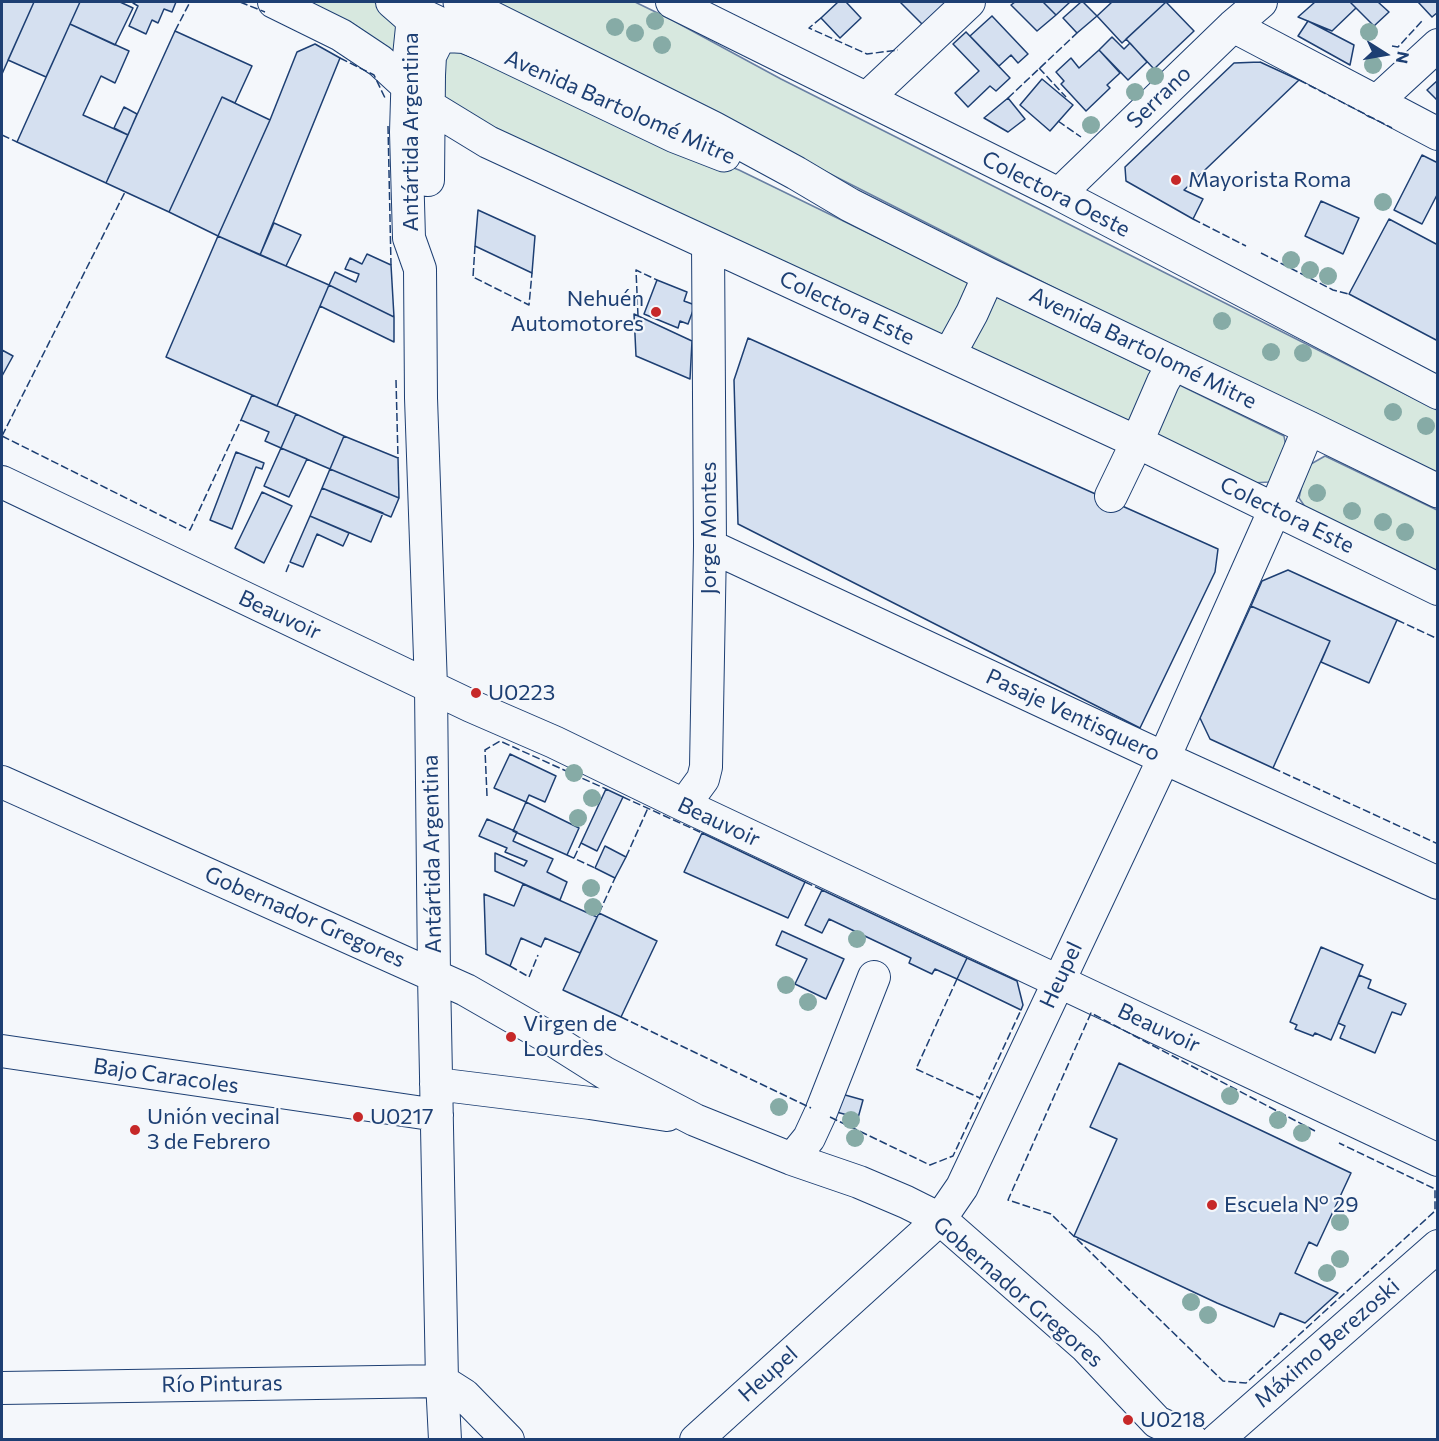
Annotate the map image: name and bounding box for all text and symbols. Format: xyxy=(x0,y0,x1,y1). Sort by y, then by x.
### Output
north arrow xyxy=(1355,24,1415,84)
street label: Antártida Argentina xyxy=(398,33,424,231)
street label: Avenida Bartolomé Mitre xyxy=(501,44,739,170)
text: N xyxy=(1393,50,1414,65)
street label: Serrano xyxy=(1121,60,1197,134)
street label: Colectora Oeste xyxy=(978,145,1134,243)
place label: Mayorista Roma xyxy=(1188,167,1351,193)
marker: Mayorista Roma xyxy=(1169,173,1183,187)
street label: Colectora Este xyxy=(775,265,919,351)
street label: Avenida Bartolomé Mitre xyxy=(1025,281,1261,415)
place label: Nehuén Automotores xyxy=(511,286,644,338)
marker: Nehuén Automotores xyxy=(649,305,663,319)
street label: Jorge Montes xyxy=(696,461,722,595)
street label: Colectora Este xyxy=(1216,471,1358,559)
street label: Beauvoir xyxy=(235,584,325,646)
street label: Pasaje Ventisquero xyxy=(982,663,1164,767)
place label: U0223 xyxy=(488,680,555,706)
marker: U0223 xyxy=(469,686,483,700)
street label: Antártida Argentina xyxy=(417,754,447,954)
street label: Beauvoir xyxy=(674,791,764,853)
street label: Gobernador Gregores xyxy=(201,861,409,973)
street label: Heupel xyxy=(1034,937,1088,1013)
street label: Beauvoir xyxy=(1114,997,1204,1059)
place label: Virgen de Lourdes xyxy=(523,1011,617,1062)
marker: Virgen de Lourdes xyxy=(504,1030,518,1044)
street label: Bajo Caracoles xyxy=(92,1053,240,1099)
place label: Unión vecinal 3 de Febrero xyxy=(147,1104,280,1156)
place label: U0217 xyxy=(370,1104,434,1130)
marker: U0217 xyxy=(351,1110,365,1124)
marker: Unión vecinal 3 de Febrero xyxy=(128,1123,142,1137)
place label: Escuela Nº 29 xyxy=(1224,1192,1359,1218)
marker: Escuela Nº 29 xyxy=(1205,1198,1219,1212)
street label: Gobernador Gregores xyxy=(928,1211,1108,1373)
street label: Máximo Berezoski xyxy=(1249,1273,1405,1413)
street label: Heupel xyxy=(733,1341,803,1407)
street label: Río Pinturas xyxy=(161,1370,283,1398)
place label: U0218 xyxy=(1140,1407,1205,1433)
marker: U0218 xyxy=(1121,1413,1135,1427)

